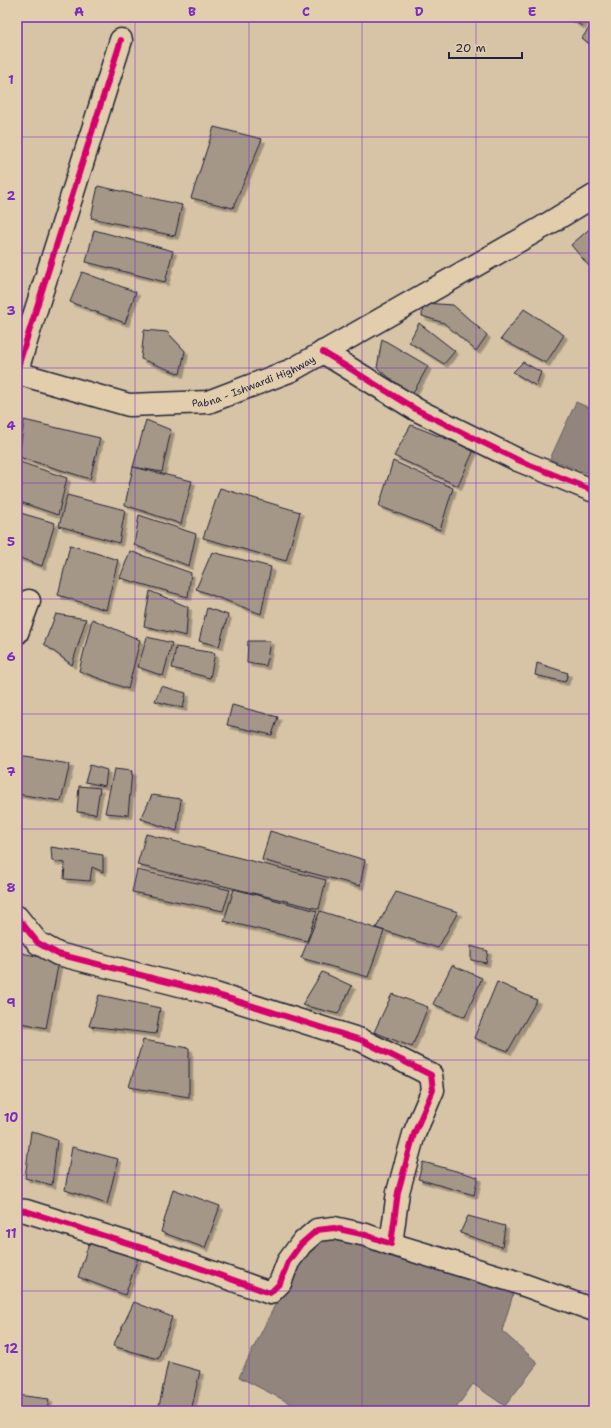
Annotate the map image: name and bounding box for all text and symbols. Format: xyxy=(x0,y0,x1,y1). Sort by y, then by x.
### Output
text: A xyxy=(74,3,84,20)
text: B xyxy=(188,3,196,20)
text: C xyxy=(302,3,310,20)
text: D xyxy=(414,3,424,20)
text: E xyxy=(528,3,537,20)
scale bar xyxy=(449,34,522,60)
text: 20 m xyxy=(455,40,486,56)
text: 1 xyxy=(8,71,14,88)
text: 2 xyxy=(6,187,16,204)
text: 3 xyxy=(6,302,16,319)
street label: Pabna - Ishwardi Highway xyxy=(192,352,318,410)
text: 4 xyxy=(6,417,16,434)
text: 5 xyxy=(7,533,15,550)
text: 6 xyxy=(6,648,16,665)
text: 7 xyxy=(6,763,16,780)
text: 8 xyxy=(6,879,16,896)
text: 9 xyxy=(6,994,16,1011)
text: 10 xyxy=(4,1109,18,1126)
text: 11 xyxy=(5,1225,17,1242)
text: 12 xyxy=(4,1340,18,1357)

